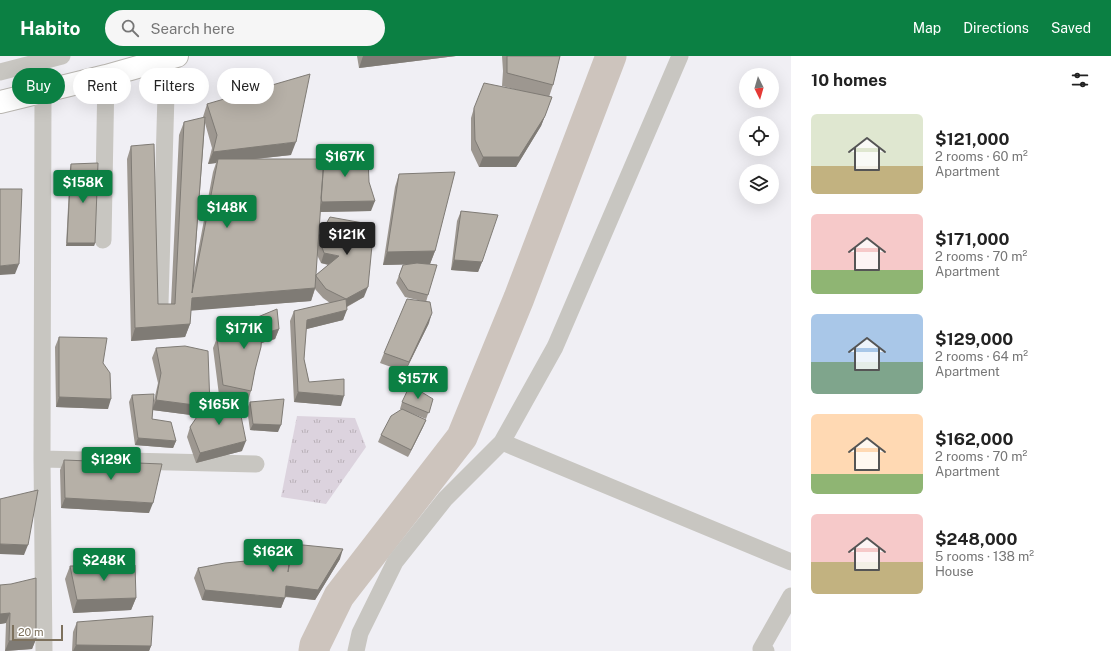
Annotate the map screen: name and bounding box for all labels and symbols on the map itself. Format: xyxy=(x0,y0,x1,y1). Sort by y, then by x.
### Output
north arrow xyxy=(739,68,779,108)
pin: $167K xyxy=(317,144,373,178)
pin: $158K xyxy=(55,170,111,204)
pin: $148K xyxy=(199,195,255,229)
pin: $121K xyxy=(319,222,375,256)
pin: $171K xyxy=(216,316,272,350)
pin: $157K xyxy=(390,366,446,400)
pin: $165K xyxy=(191,392,247,426)
pin: $129K xyxy=(83,447,139,481)
pin: $162K xyxy=(245,539,301,573)
pin: $248K xyxy=(76,548,132,582)
scale bar xyxy=(12,623,63,642)

